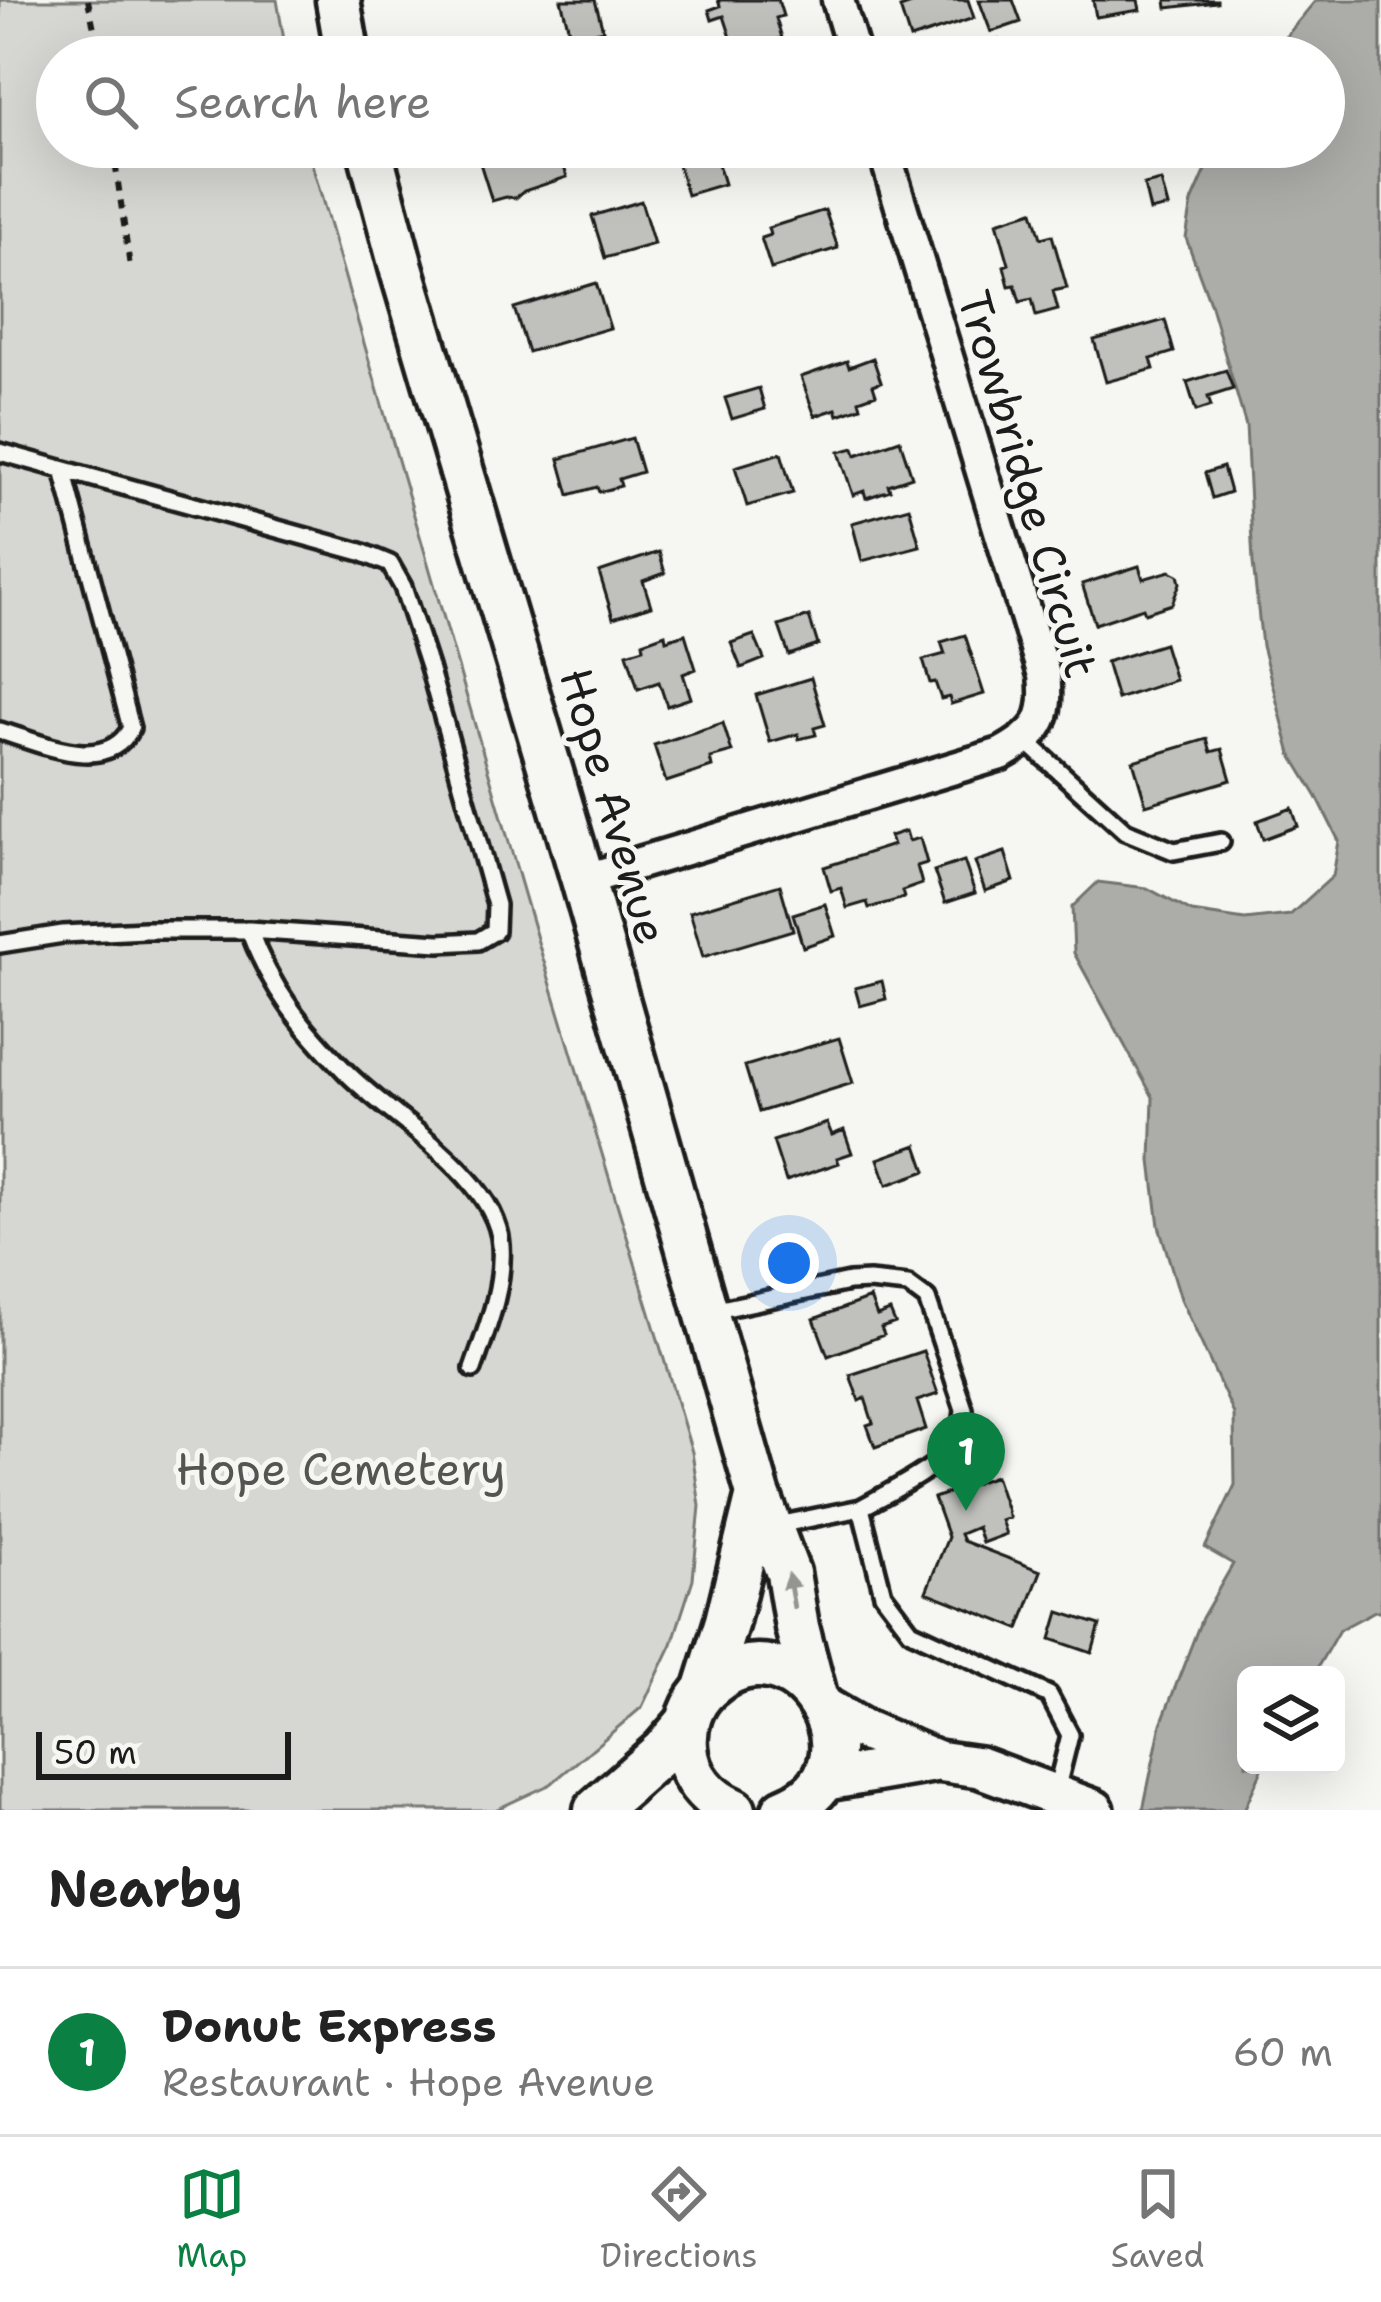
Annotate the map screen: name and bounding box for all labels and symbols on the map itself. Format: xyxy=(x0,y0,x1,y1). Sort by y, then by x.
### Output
street label: Trowbridge Circuit xyxy=(944,284,1112,684)
street label: Hope Avenue xyxy=(546,661,682,951)
your location xyxy=(759,1233,819,1293)
pin: 1 xyxy=(927,1412,1005,1511)
park label: Hope Cemetery xyxy=(176,1439,506,1499)
one-way arrow xyxy=(781,1572,799,1610)
scale bar xyxy=(36,1726,291,1779)

